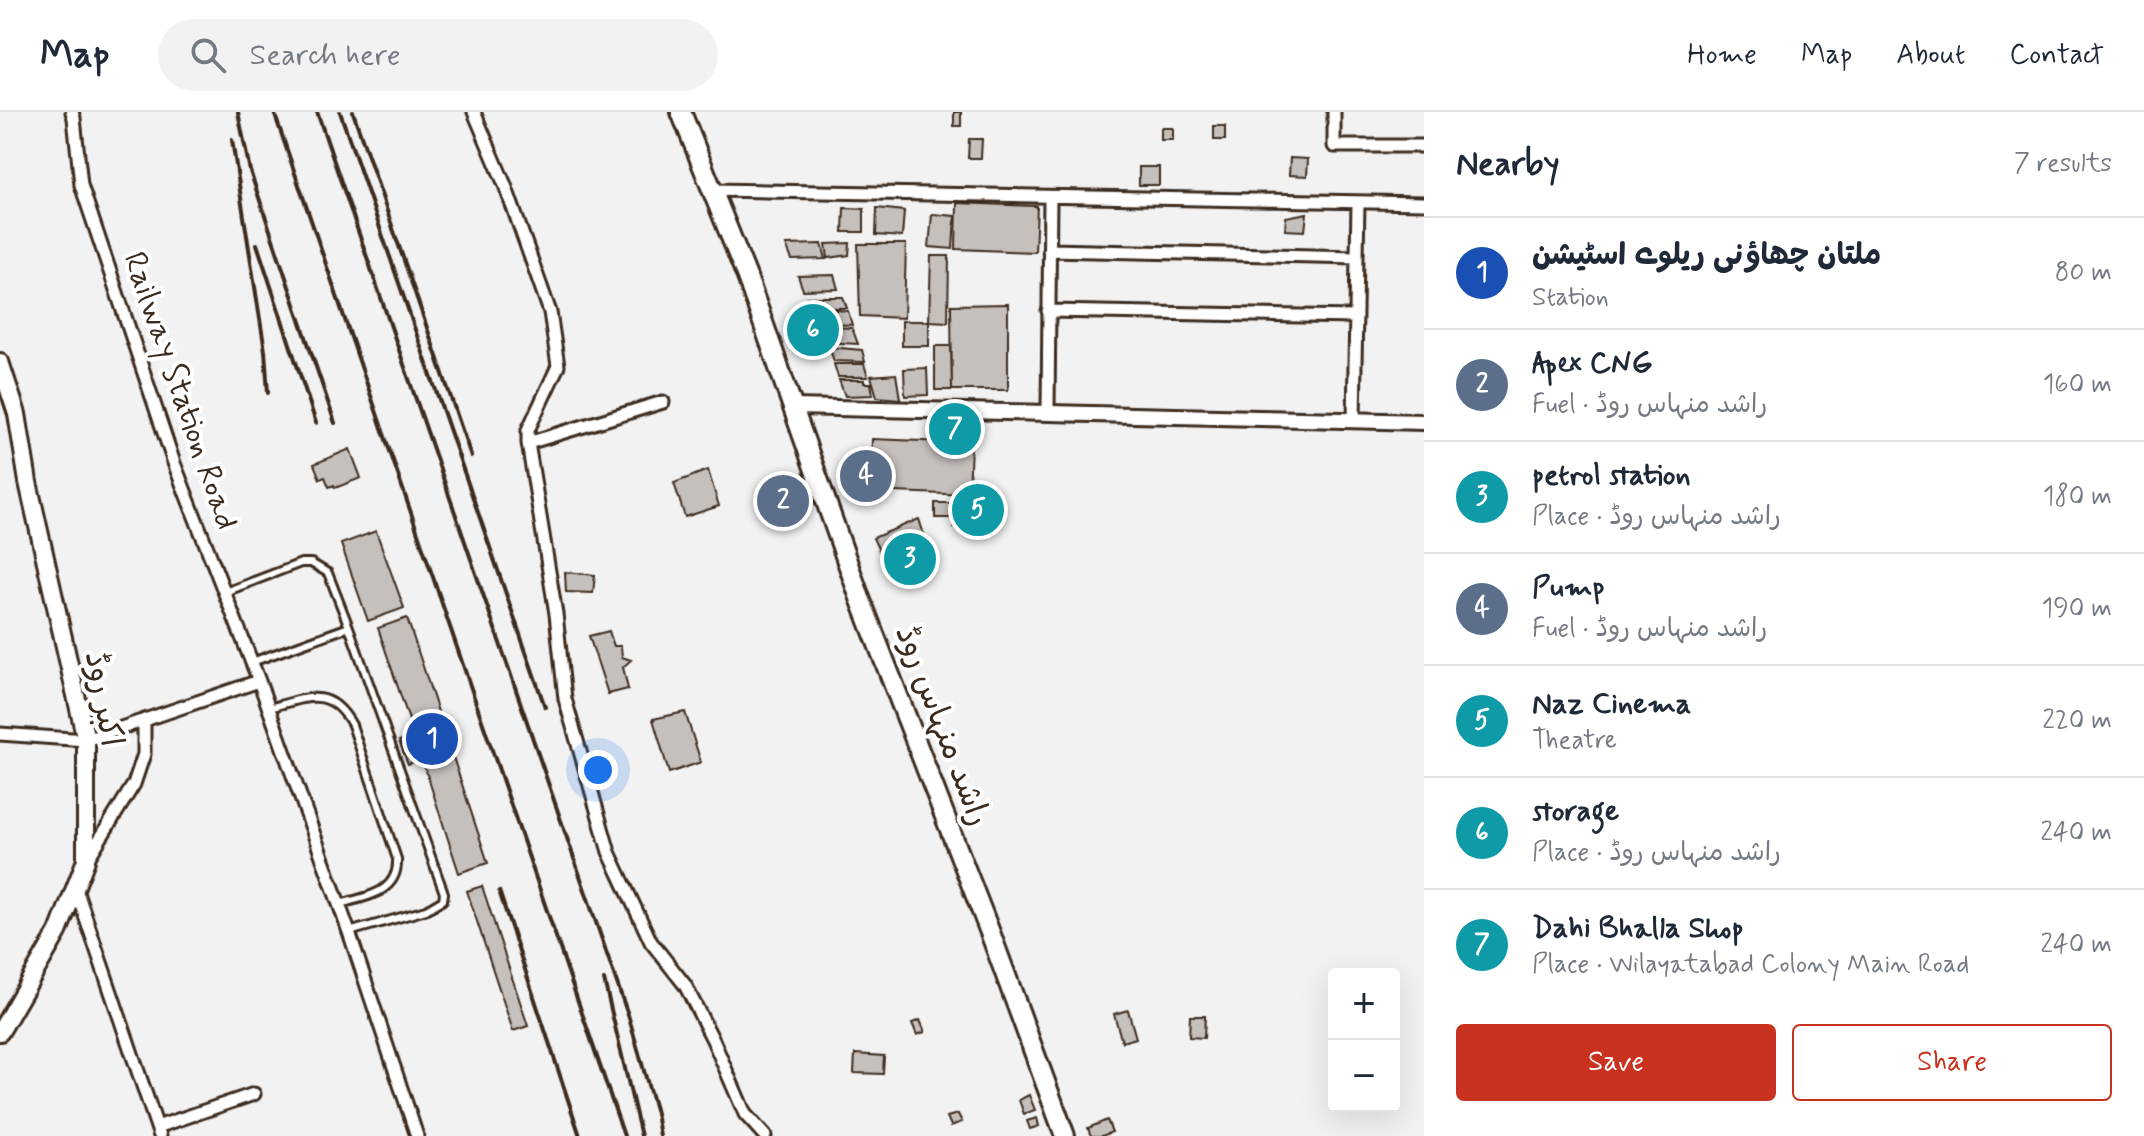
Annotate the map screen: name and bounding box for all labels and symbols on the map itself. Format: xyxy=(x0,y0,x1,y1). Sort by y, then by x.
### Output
street label: Railway Station Road xyxy=(113,247,247,535)
pin: 6 xyxy=(787,300,839,360)
pin: 7 xyxy=(929,399,981,459)
pin: 4 xyxy=(840,446,892,506)
pin: 2 xyxy=(757,471,809,531)
pin: 5 xyxy=(952,480,1004,540)
pin: 3 xyxy=(884,529,936,589)
street label: راشد منہاس روڈ xyxy=(885,620,999,832)
street label: اکبر روڈ xyxy=(74,648,132,750)
pin: 1 xyxy=(406,709,458,769)
your location xyxy=(578,750,618,790)

